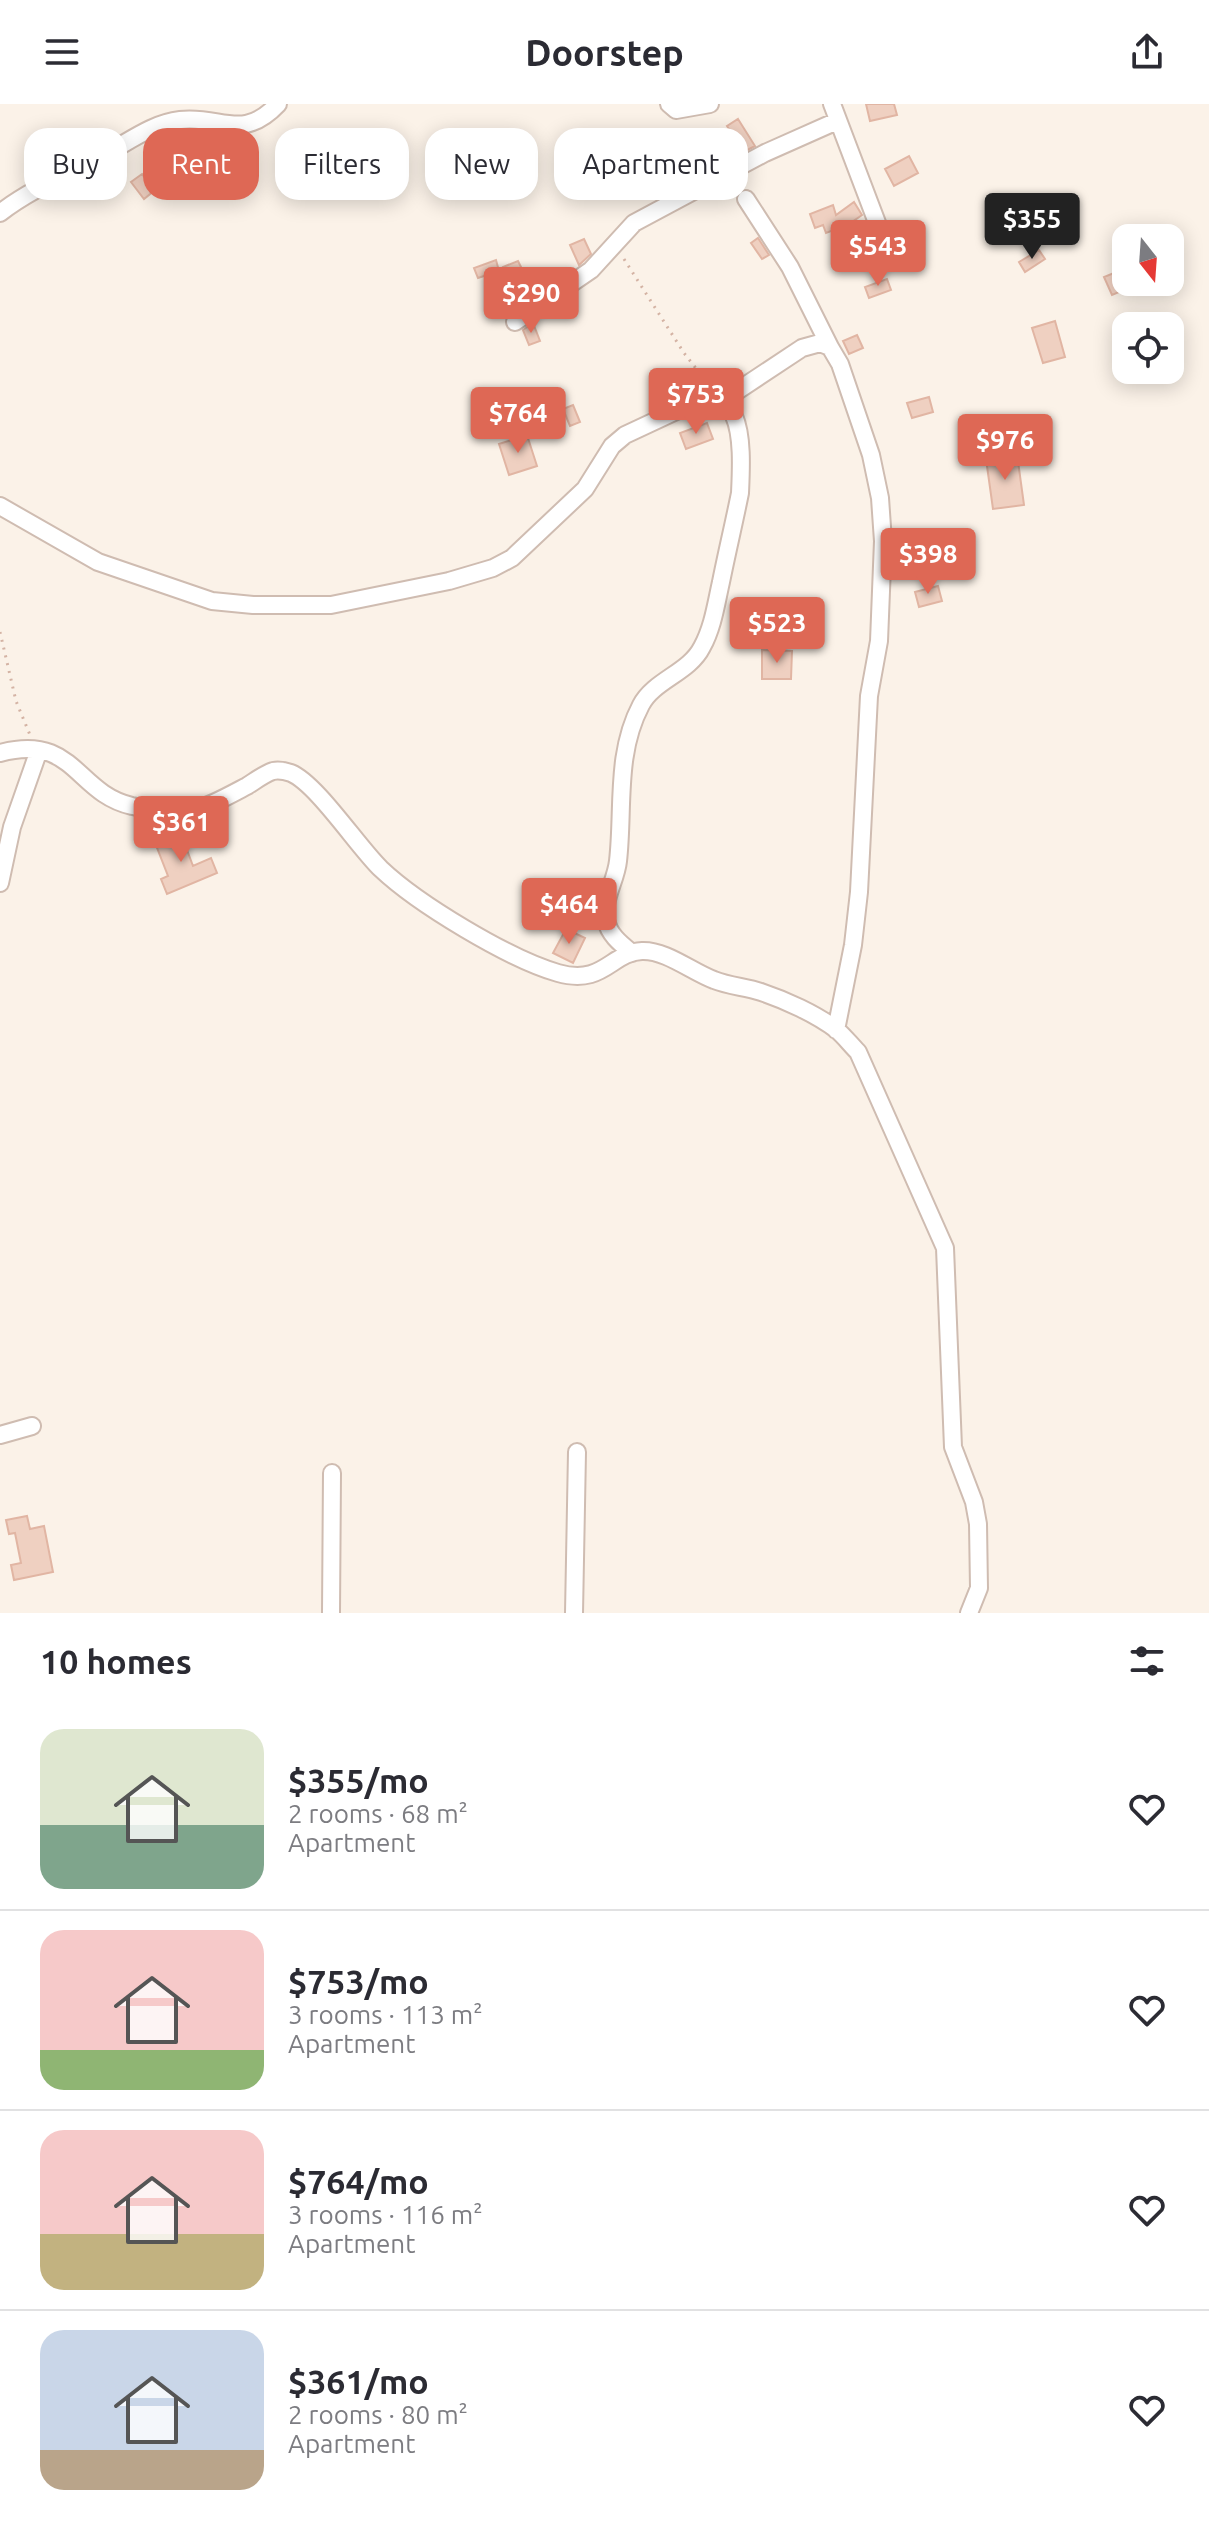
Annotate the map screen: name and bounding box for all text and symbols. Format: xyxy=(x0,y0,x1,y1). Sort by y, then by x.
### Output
icon: menu xyxy=(40,30,84,74)
icon: share xyxy=(1125,30,1169,74)
text: Doorstep xyxy=(525,32,684,73)
chip: Buy xyxy=(24,128,127,200)
chip: Rent xyxy=(143,128,259,200)
chip: Filters xyxy=(275,128,409,200)
chip: New xyxy=(425,128,538,200)
chip: Apartment xyxy=(554,128,748,200)
pin: $355 xyxy=(985,193,1079,261)
text: $355 xyxy=(1003,204,1061,233)
pin: $543 xyxy=(831,220,925,288)
north arrow xyxy=(1112,224,1184,296)
map controls xyxy=(1112,224,1184,384)
text: $543 xyxy=(849,231,907,260)
pin: $290 xyxy=(484,267,578,335)
text: $290 xyxy=(502,278,560,307)
button: locate xyxy=(1112,312,1184,384)
pin: $753 xyxy=(649,368,743,436)
text: $753 xyxy=(667,379,725,408)
pin: $764 xyxy=(471,387,565,455)
text: $764 xyxy=(489,398,547,427)
pin: $976 xyxy=(958,414,1052,482)
text: $976 xyxy=(976,425,1034,454)
pin: $398 xyxy=(881,528,975,596)
text: $398 xyxy=(899,539,957,568)
pin: $523 xyxy=(730,597,824,665)
text: $523 xyxy=(748,608,806,637)
pin: $361 xyxy=(134,796,228,864)
text: $361 xyxy=(152,807,210,836)
pin: $464 xyxy=(522,878,616,946)
text: $464 xyxy=(540,889,598,918)
icon: filters xyxy=(1125,1639,1169,1683)
text: 10 homes xyxy=(40,1642,192,1680)
icon: home xyxy=(104,1761,200,1857)
text: $355/mo xyxy=(288,1761,429,1799)
icon: heart xyxy=(1125,1787,1169,1831)
text: 2 rooms · 68 m² xyxy=(288,1799,468,1828)
text: Apartment xyxy=(288,1828,415,1857)
icon: home xyxy=(104,1962,200,2058)
text: $753/mo xyxy=(288,1962,429,2000)
icon: heart xyxy=(1125,1988,1169,2032)
text: 3 rooms · 113 m² xyxy=(288,2000,483,2029)
text: Apartment xyxy=(288,2029,415,2058)
icon: home xyxy=(104,2162,200,2258)
text: $764/mo xyxy=(288,2162,429,2200)
icon: heart xyxy=(1125,2188,1169,2232)
text: 3 rooms · 116 m² xyxy=(288,2200,483,2229)
text: Apartment xyxy=(288,2229,415,2258)
icon: home xyxy=(104,2362,200,2458)
text: $361/mo xyxy=(288,2362,429,2400)
icon: heart xyxy=(1125,2388,1169,2432)
text: 2 rooms · 80 m² xyxy=(288,2400,468,2429)
text: Apartment xyxy=(288,2429,415,2458)

